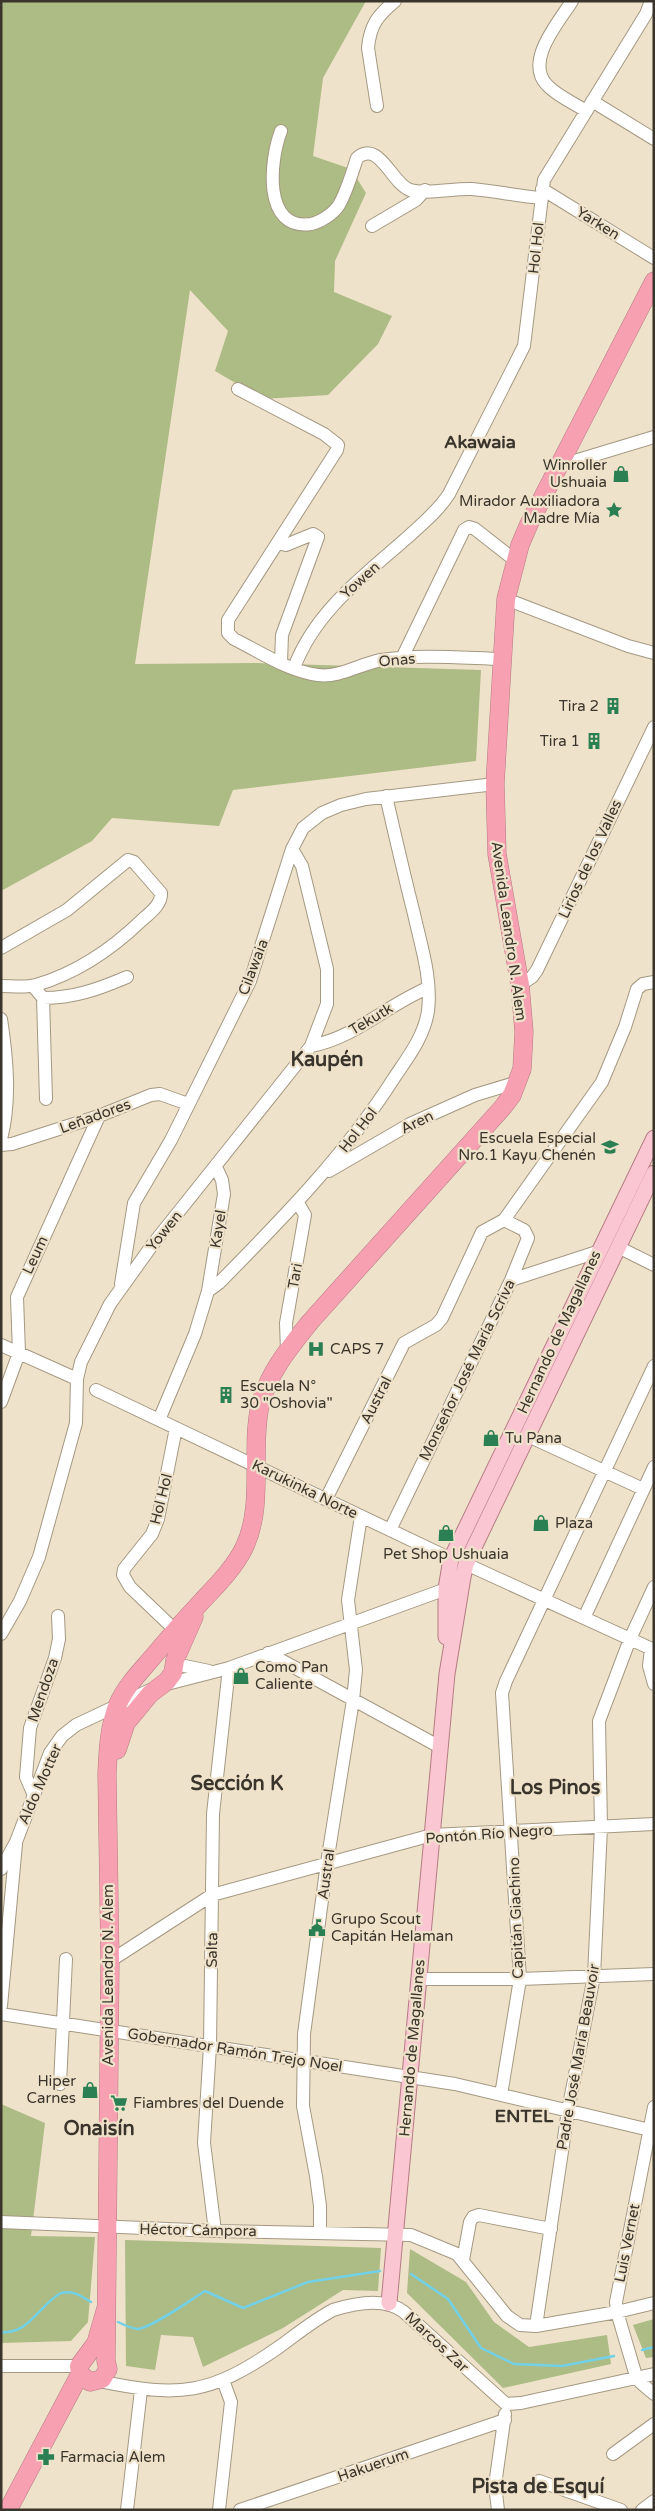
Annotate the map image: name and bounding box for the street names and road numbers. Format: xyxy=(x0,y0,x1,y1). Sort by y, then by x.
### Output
street label: Yarken xyxy=(573,203,623,243)
street label: Hol Hol xyxy=(524,221,548,275)
street label: Yowen xyxy=(337,558,383,602)
street label: Onas xyxy=(378,649,416,671)
street label: Lirios de los Valles xyxy=(555,797,625,921)
street label: Avenida Leandro N. Alem xyxy=(487,840,531,1022)
street label: Cilawaia xyxy=(234,936,272,998)
street label: Tekutk xyxy=(346,999,396,1039)
street label: Leñadores xyxy=(57,1095,133,1137)
street label: Hol Hol xyxy=(335,1104,381,1156)
street label: Aren xyxy=(398,1106,436,1138)
street label: Yowen xyxy=(142,1207,186,1255)
street label: Kayel xyxy=(206,1209,230,1249)
street label: Leum xyxy=(18,1233,52,1277)
street label: Hernando de Magallanes xyxy=(513,1248,605,1416)
street label: Tari xyxy=(284,1262,306,1290)
street label: Monseñor José María Scriva xyxy=(415,1276,519,1464)
street label: Austral xyxy=(356,1373,396,1427)
street label: Karukinka Norte xyxy=(249,1456,361,1522)
street label: Hol Hol xyxy=(146,1472,176,1526)
street label: Mendoza xyxy=(24,1656,62,1724)
street label: Aldo Motter xyxy=(14,1741,66,1827)
street label: Pontón Río Negro xyxy=(425,1821,553,1847)
street label: Austral xyxy=(314,1848,338,1900)
street label: Capitán Giachino xyxy=(505,1857,527,1979)
street label: Avenida Leandro N. Alem xyxy=(99,1884,117,2066)
street label: Salta xyxy=(203,1932,221,1968)
street label: Hernando de Magallanes xyxy=(395,1959,429,2137)
street label: Padre José María Beauvoir xyxy=(553,1962,603,2151)
street label: Gobernador Ramón Trejo Noel xyxy=(126,2024,344,2076)
street label: Luis Vernet xyxy=(611,2202,643,2284)
street label: Héctor Cámpora xyxy=(139,2220,257,2240)
street label: Marcos Zar xyxy=(401,2308,473,2376)
street label: Hakuerum xyxy=(335,2444,411,2486)

